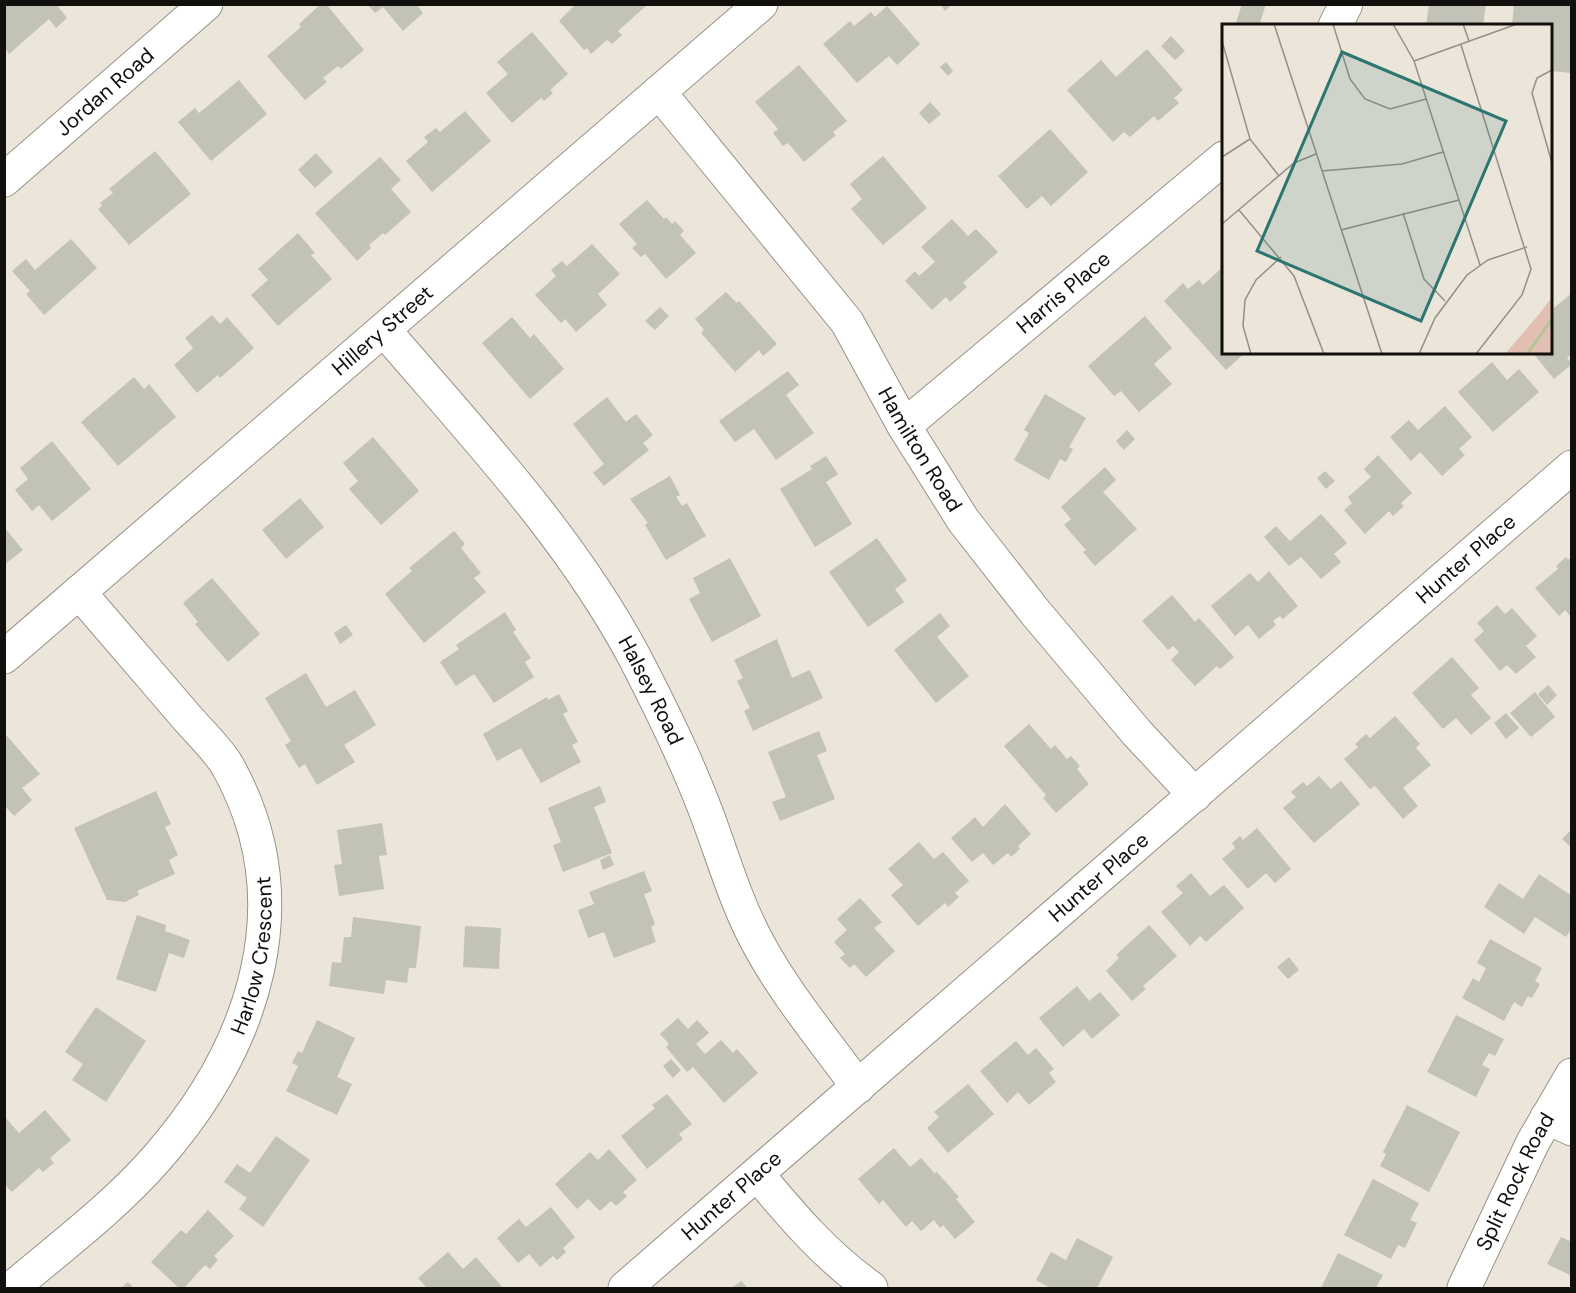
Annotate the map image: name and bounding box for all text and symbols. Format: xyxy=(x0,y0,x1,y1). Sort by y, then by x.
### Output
inset map xyxy=(1222,24,1552,354)
street label: Jordan Road xyxy=(50,41,160,142)
street label: Harris Place xyxy=(1010,245,1116,340)
street label: Hillery Street xyxy=(326,279,439,382)
street label: Hamilton Road xyxy=(871,382,968,517)
street label: Hunter Place xyxy=(1410,508,1522,610)
street label: Halsey Road xyxy=(612,631,690,749)
street label: Hunter Place xyxy=(1043,826,1155,928)
street label: Harlow Crescent xyxy=(224,875,279,1039)
street label: Split Rock Road xyxy=(1470,1108,1561,1255)
street label: Hunter Place xyxy=(676,1144,788,1247)

